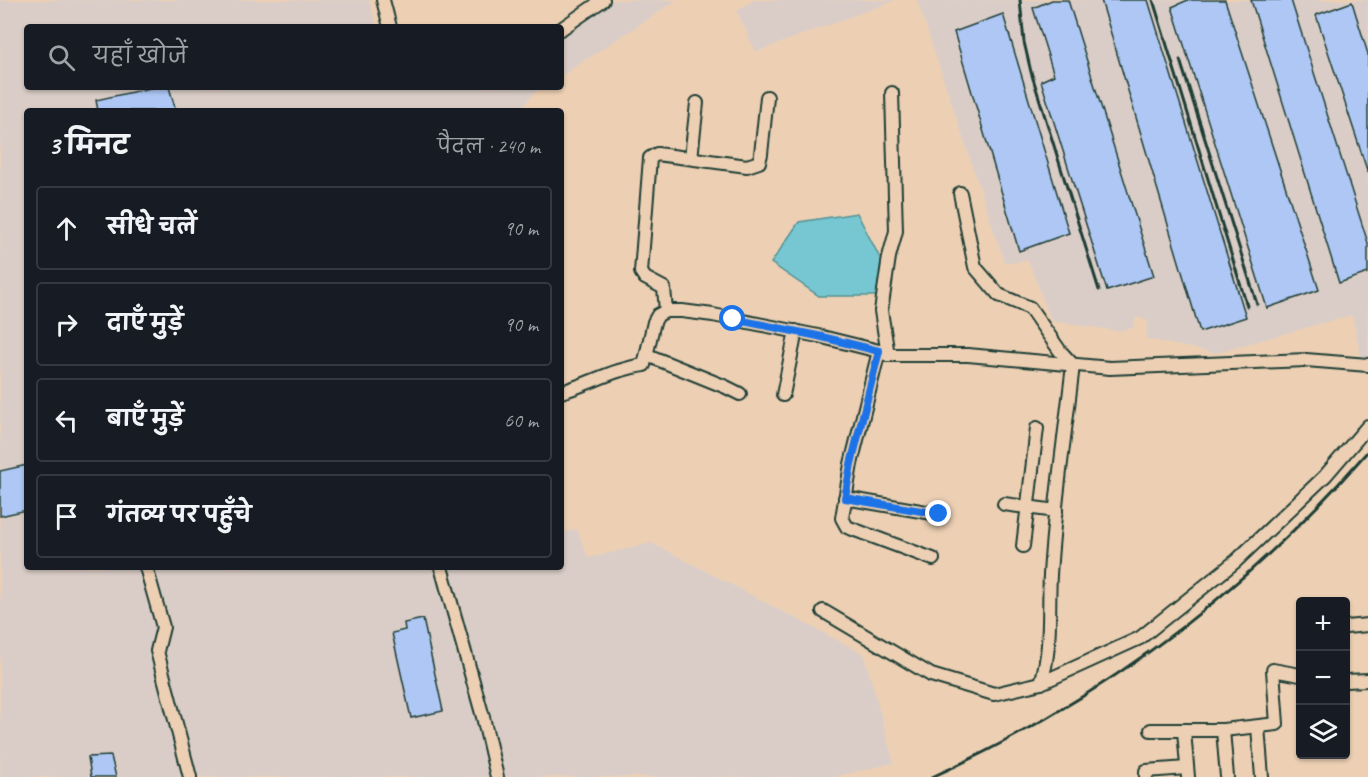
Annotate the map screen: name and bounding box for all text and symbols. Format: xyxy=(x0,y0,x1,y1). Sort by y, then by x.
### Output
search box xyxy=(24,24,564,90)
icon: search xyxy=(45,41,78,74)
text: यहाँ खोजें xyxy=(93,42,187,70)
text: 3 मिनट xyxy=(48,129,129,162)
text: पैदल · 240 m xyxy=(437,134,540,159)
icon: ahead xyxy=(50,212,83,245)
text: सीधे चलें xyxy=(107,213,197,241)
text: 90 m xyxy=(504,216,538,241)
route start xyxy=(719,305,745,331)
icon: right xyxy=(50,308,83,341)
text: दाएँ मुड़ें xyxy=(107,309,183,337)
text: 90 m xyxy=(504,312,538,337)
icon: left xyxy=(50,404,83,437)
text: बाएँ मुड़ें xyxy=(107,405,184,433)
text: 60 m xyxy=(504,408,538,433)
icon: arrive xyxy=(50,500,83,533)
route end xyxy=(925,500,951,526)
text: गंतव्य पर पहुँचे xyxy=(107,501,251,529)
map controls xyxy=(1296,597,1350,759)
button: + xyxy=(1296,597,1350,651)
button: − xyxy=(1296,651,1350,705)
button: layers xyxy=(1296,705,1350,759)

